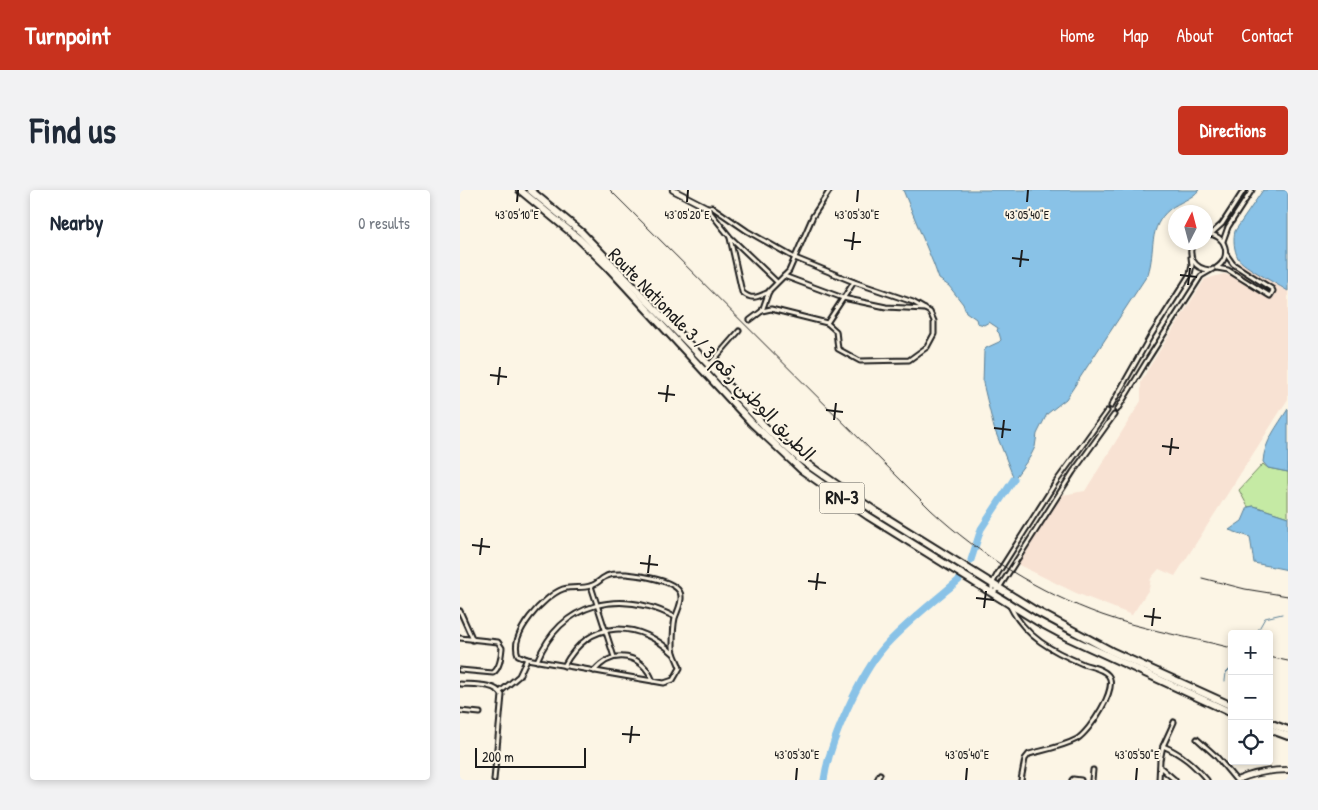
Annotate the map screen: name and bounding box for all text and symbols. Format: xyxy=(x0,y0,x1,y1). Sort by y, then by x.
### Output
text: Turnpoint xyxy=(25,19,110,51)
text: Home xyxy=(1060,23,1095,48)
text: Map xyxy=(1123,23,1148,48)
text: About xyxy=(1176,23,1213,48)
text: Contact xyxy=(1241,23,1293,48)
button: Directions xyxy=(1178,106,1288,155)
text: Find us xyxy=(30,107,116,154)
north arrow xyxy=(1168,205,1213,250)
text: 43°05'10"E xyxy=(495,206,540,223)
text: 43°05'20"E xyxy=(664,206,710,223)
text: 43°05'30"E xyxy=(835,206,880,223)
text: 43°05'40"E xyxy=(1005,206,1050,223)
text: Nearby xyxy=(50,208,103,237)
text: 0 results xyxy=(358,212,410,234)
street label: Route Nationale 3 / الطريق الوطني رقم 3 xyxy=(600,242,821,469)
road number: RN-3 xyxy=(820,482,864,514)
map controls xyxy=(1228,630,1273,765)
button: + xyxy=(1228,630,1273,675)
button: − xyxy=(1228,675,1273,720)
button: locate xyxy=(1228,720,1273,765)
scale bar xyxy=(475,745,586,768)
text: 43°05'30"E xyxy=(775,746,820,763)
text: 43°05'40"E xyxy=(945,746,990,763)
text: 43°05'50"E xyxy=(1115,746,1160,763)
text: 200 m xyxy=(482,747,514,766)

